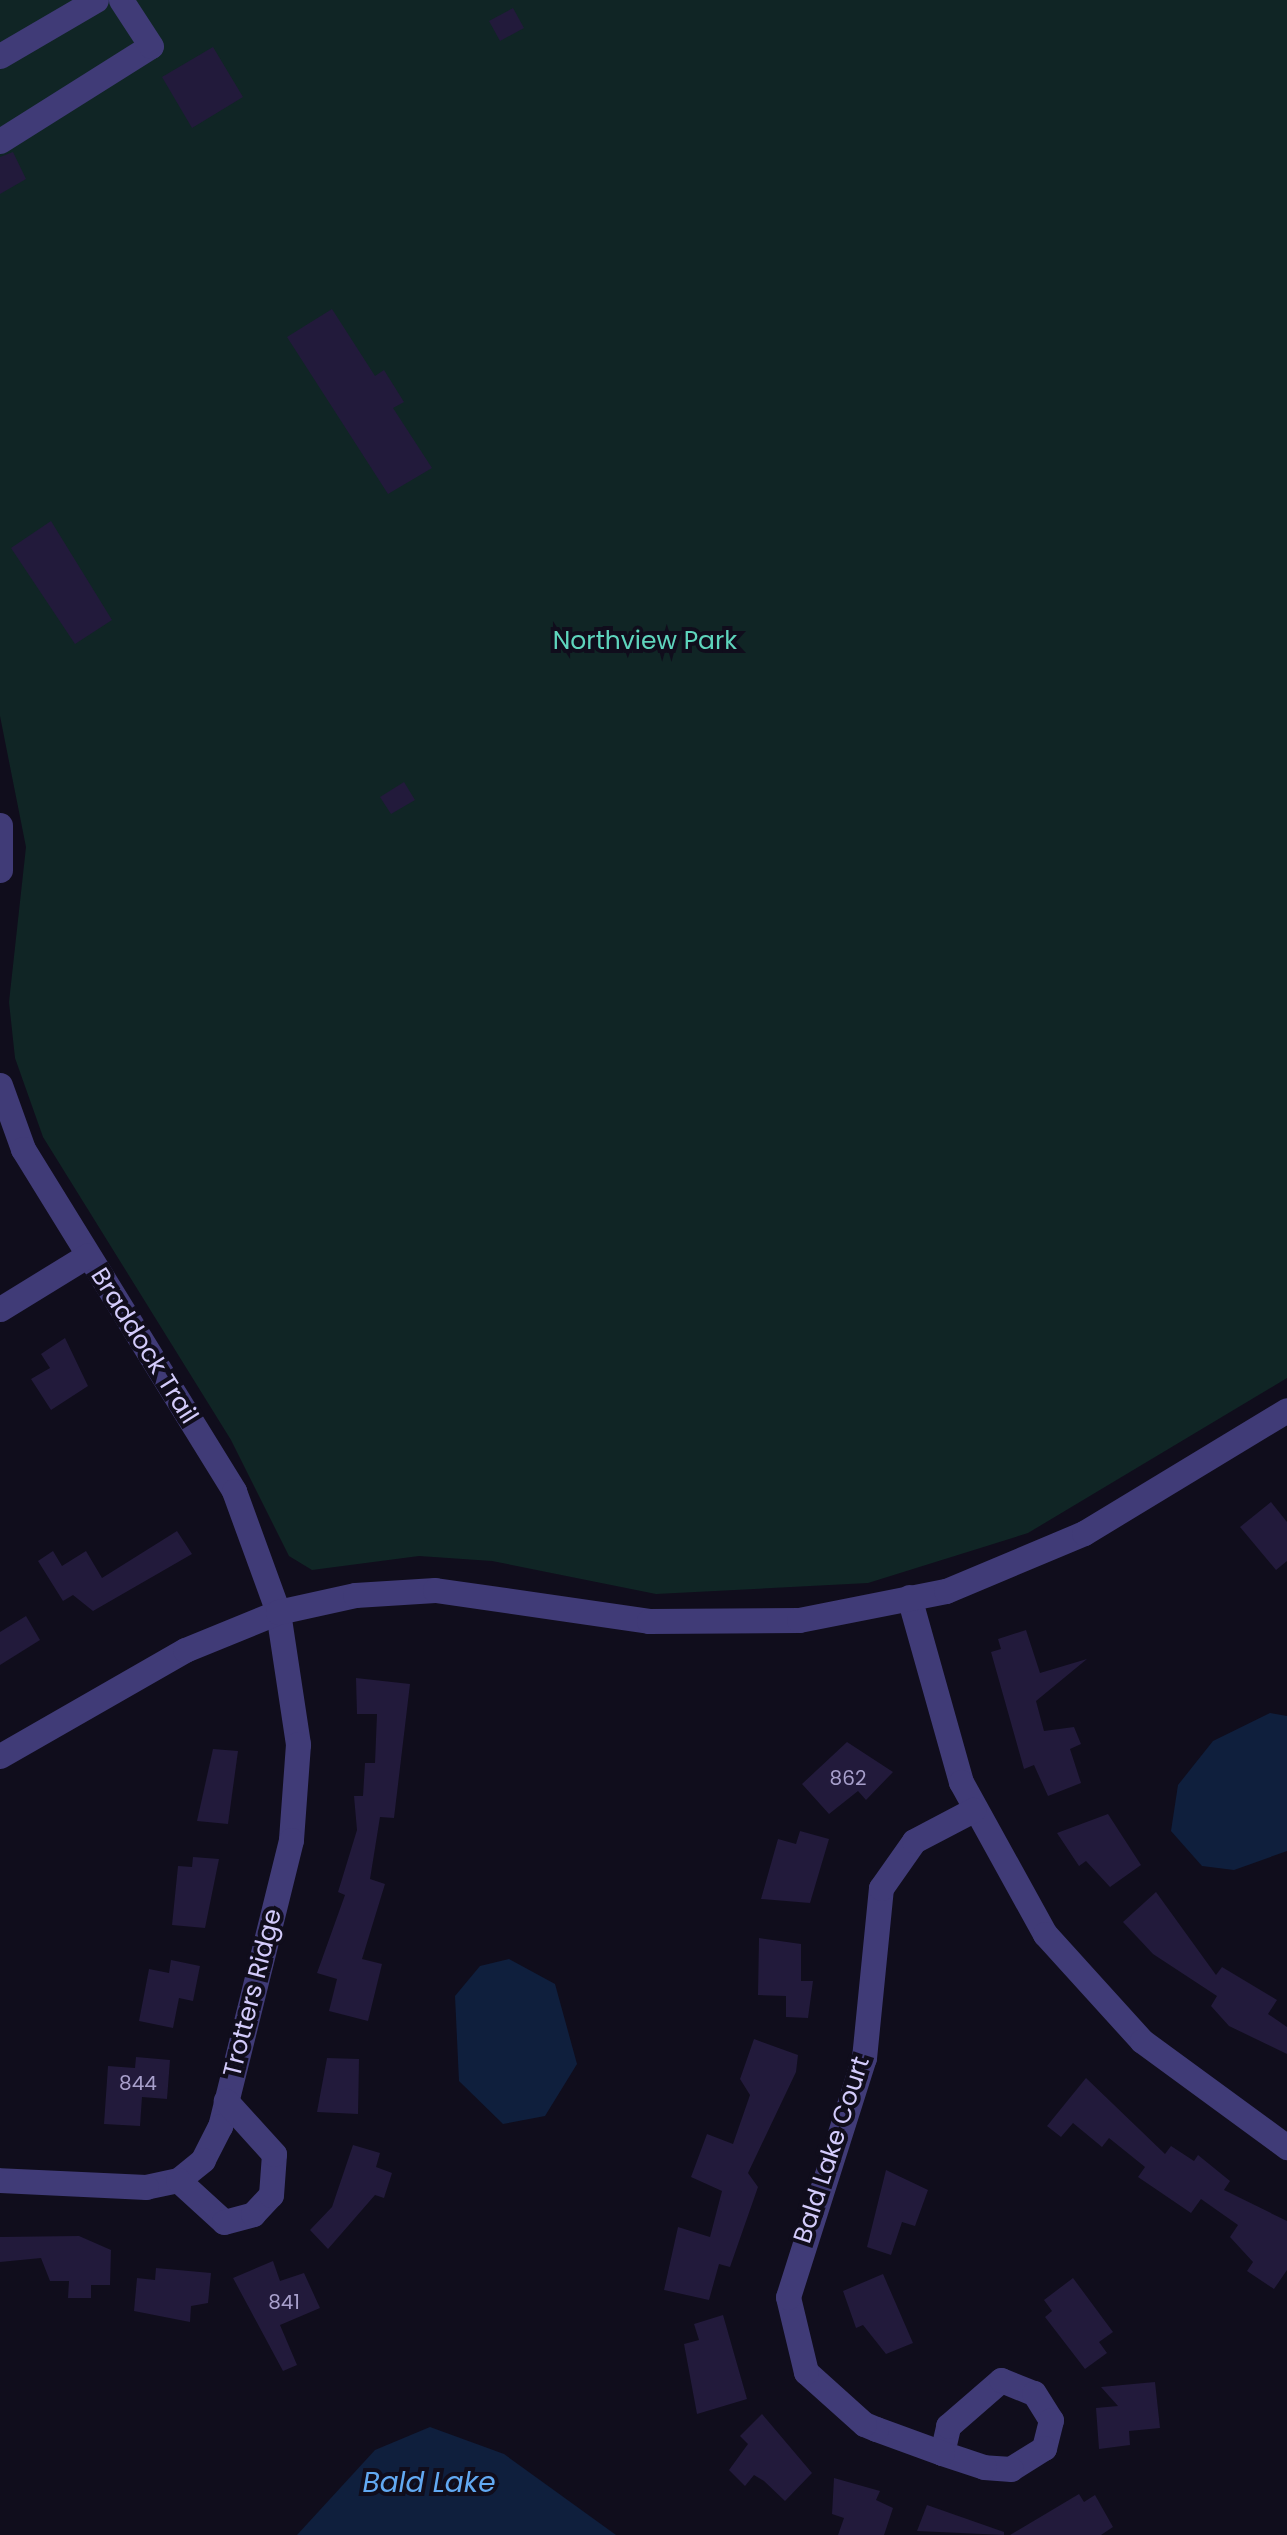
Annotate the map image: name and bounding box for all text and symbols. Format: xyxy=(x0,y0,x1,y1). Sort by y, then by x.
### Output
park label: Northview Park xyxy=(553,626,737,656)
street label: Braddock Trail xyxy=(84,1263,204,1429)
house number: 862 xyxy=(830,1766,866,1790)
street label: Trotters Ridge xyxy=(218,1906,288,2080)
street label: Bald Lake Court xyxy=(788,2053,876,2247)
house number: 844 xyxy=(119,2071,157,2095)
house number: 841 xyxy=(268,2290,300,2314)
water label: Bald Lake xyxy=(362,2466,496,2500)

